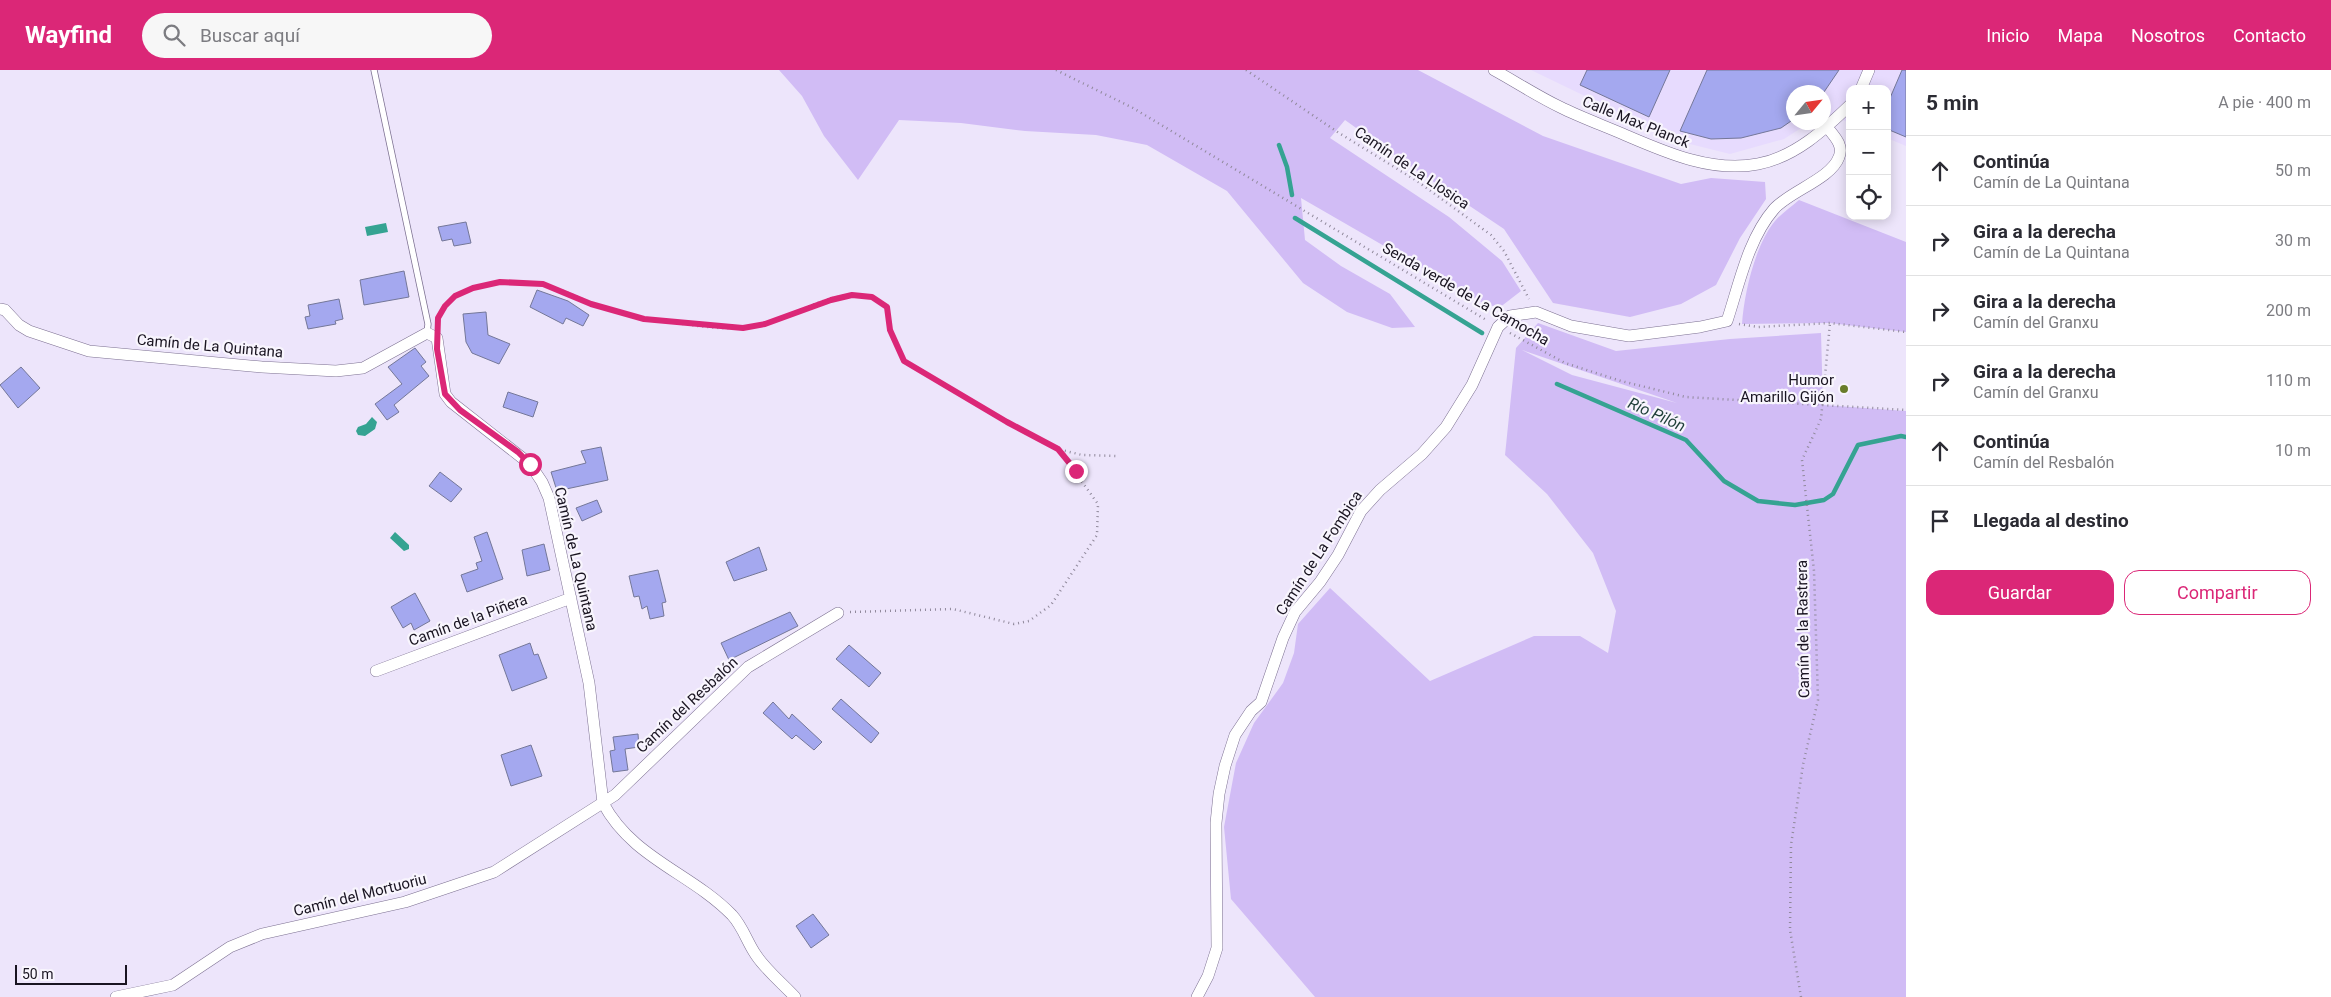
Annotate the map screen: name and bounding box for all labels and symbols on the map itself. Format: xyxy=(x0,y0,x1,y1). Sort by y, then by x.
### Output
north arrow xyxy=(1786,85,1831,130)
street label: Calle Max Planck xyxy=(1580,92,1693,152)
street label: Camín de La Llosica xyxy=(1351,123,1473,213)
street label: Senda verde de La Camocha xyxy=(1379,239,1553,349)
street label: Camín de La Quintana xyxy=(136,331,284,361)
place label: Humor Amarillo Gijón xyxy=(1740,371,1834,406)
marker: Humor Amarillo Gijón xyxy=(1838,383,1850,395)
water label: Río Pilón xyxy=(1625,393,1689,436)
route start xyxy=(519,453,542,476)
route end xyxy=(1065,460,1088,483)
street label: Camín de La Quintana xyxy=(551,485,601,633)
street label: Camín de La Fombica xyxy=(1272,487,1366,619)
street label: Camín de la Rastrera xyxy=(1793,560,1813,698)
street label: Camín de la Piñera xyxy=(406,590,530,650)
street label: Camín del Resbalón xyxy=(632,653,742,757)
street label: Camín del Mortuoriu xyxy=(292,870,428,920)
scale bar xyxy=(15,962,128,985)

